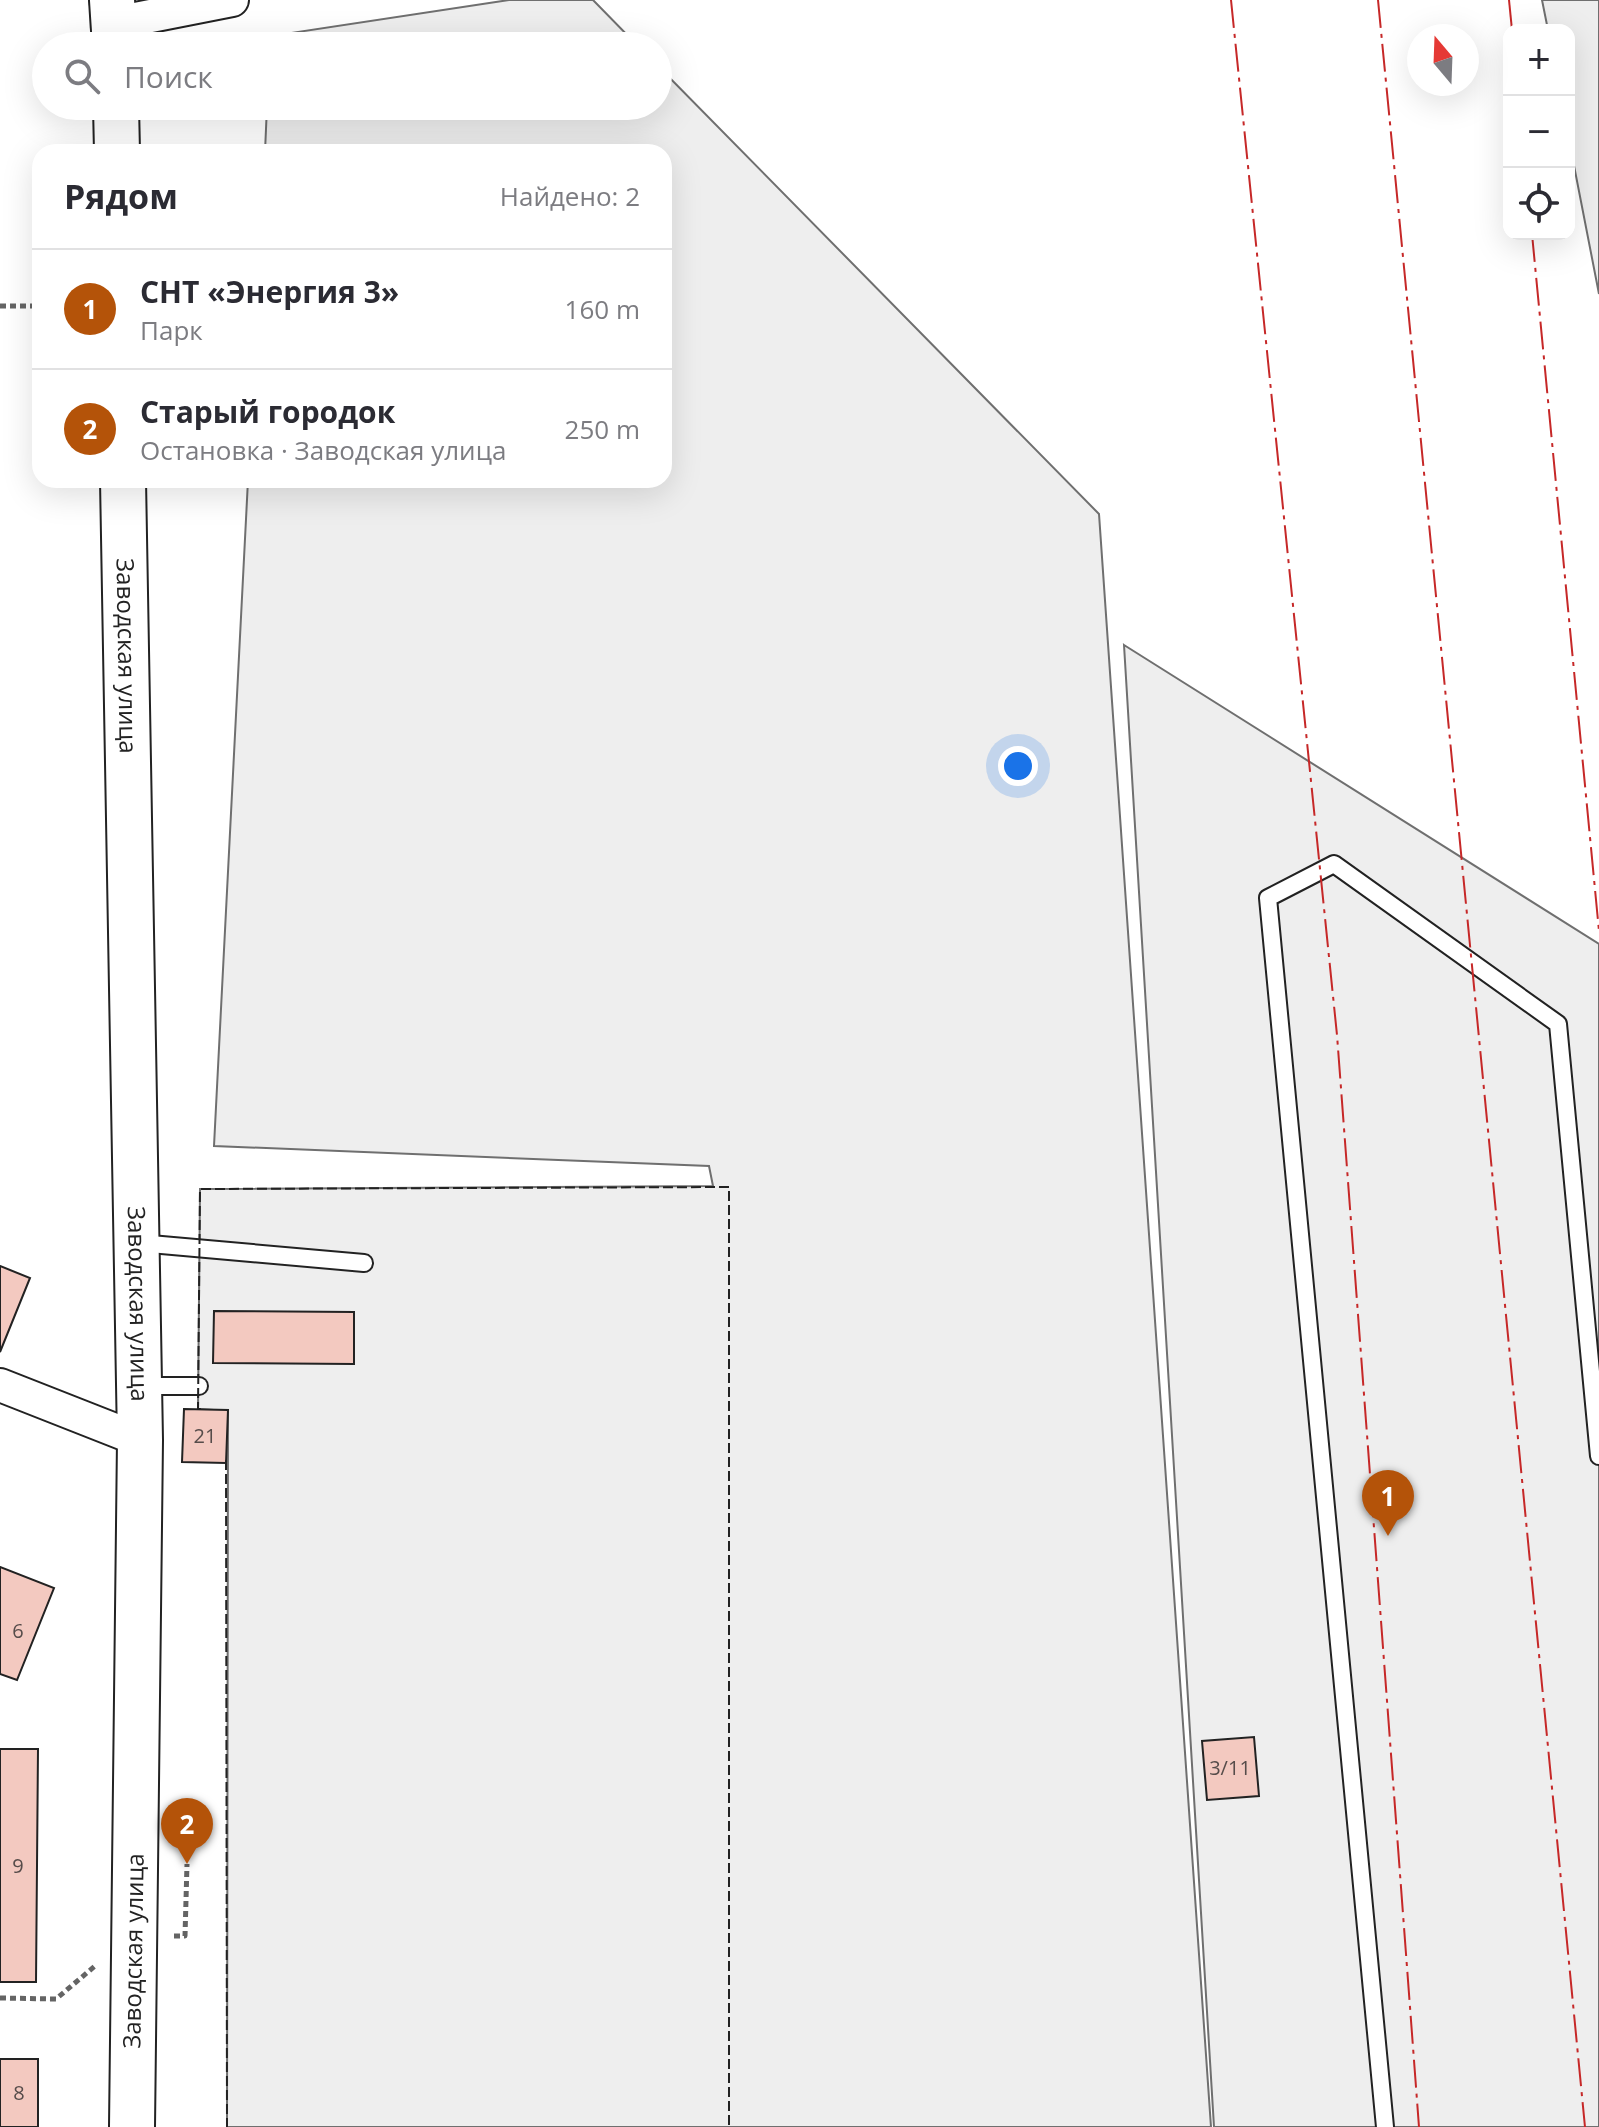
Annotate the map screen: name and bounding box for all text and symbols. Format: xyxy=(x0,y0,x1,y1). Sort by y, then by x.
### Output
north arrow xyxy=(1407,24,1479,96)
map controls xyxy=(1503,24,1575,240)
button: + xyxy=(1503,24,1575,96)
search box xyxy=(32,32,672,120)
icon: search xyxy=(60,54,104,98)
text: Поиск xyxy=(124,56,213,97)
button: − xyxy=(1503,96,1575,168)
button: locate xyxy=(1503,168,1575,240)
text: Рядом xyxy=(64,173,178,219)
text: Найдено: 2 xyxy=(500,178,640,214)
text: СНТ «Энергия 3» xyxy=(140,271,399,312)
text: 1 xyxy=(83,291,97,327)
text: 160 m xyxy=(565,291,640,327)
text: Парк xyxy=(140,312,203,348)
text: Старый городок xyxy=(140,391,395,432)
text: 2 xyxy=(83,411,97,447)
text: 250 m xyxy=(565,411,640,447)
text: Остановка · Заводская улица xyxy=(140,432,506,468)
street label: Заводская улица xyxy=(109,558,146,754)
your location xyxy=(998,746,1038,786)
street label: Заводская улица xyxy=(121,1206,157,1402)
house number: 21 xyxy=(194,1422,216,1449)
pin: 1 xyxy=(1362,1470,1414,1536)
house number: 6 xyxy=(12,1617,24,1644)
house number: 3/11 xyxy=(1209,1754,1251,1781)
pin: 2 xyxy=(161,1798,213,1864)
house number: 9 xyxy=(12,1852,24,1879)
street label: Заводская улица xyxy=(114,1853,151,2049)
house number: 8 xyxy=(13,2079,25,2106)

